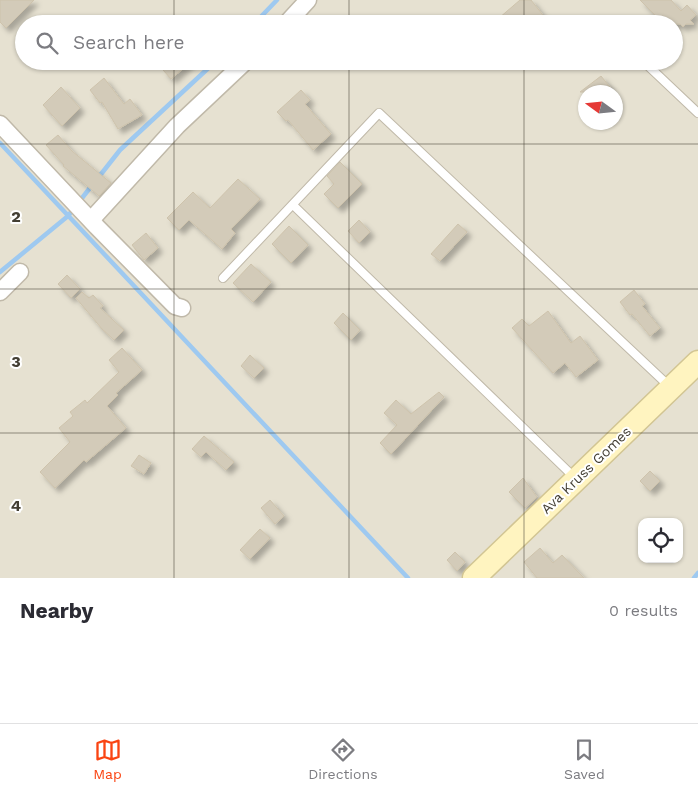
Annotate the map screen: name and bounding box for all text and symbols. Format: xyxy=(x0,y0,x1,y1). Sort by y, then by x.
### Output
search box xyxy=(15,15,683,70)
icon: search xyxy=(33,29,61,57)
text: Search here xyxy=(73,31,184,54)
north arrow xyxy=(578,85,623,130)
text: 2 xyxy=(11,207,21,226)
text: 3 xyxy=(11,352,21,371)
street label: Ava Kruss Gomes xyxy=(538,423,634,517)
text: 4 xyxy=(11,496,21,515)
map controls xyxy=(638,518,683,563)
button: locate xyxy=(638,518,683,563)
text: Nearby xyxy=(20,598,93,623)
text: 0 results xyxy=(609,601,678,620)
tab: Map xyxy=(93,736,122,782)
tab: Directions xyxy=(308,736,378,782)
tab: Saved xyxy=(564,736,605,782)

